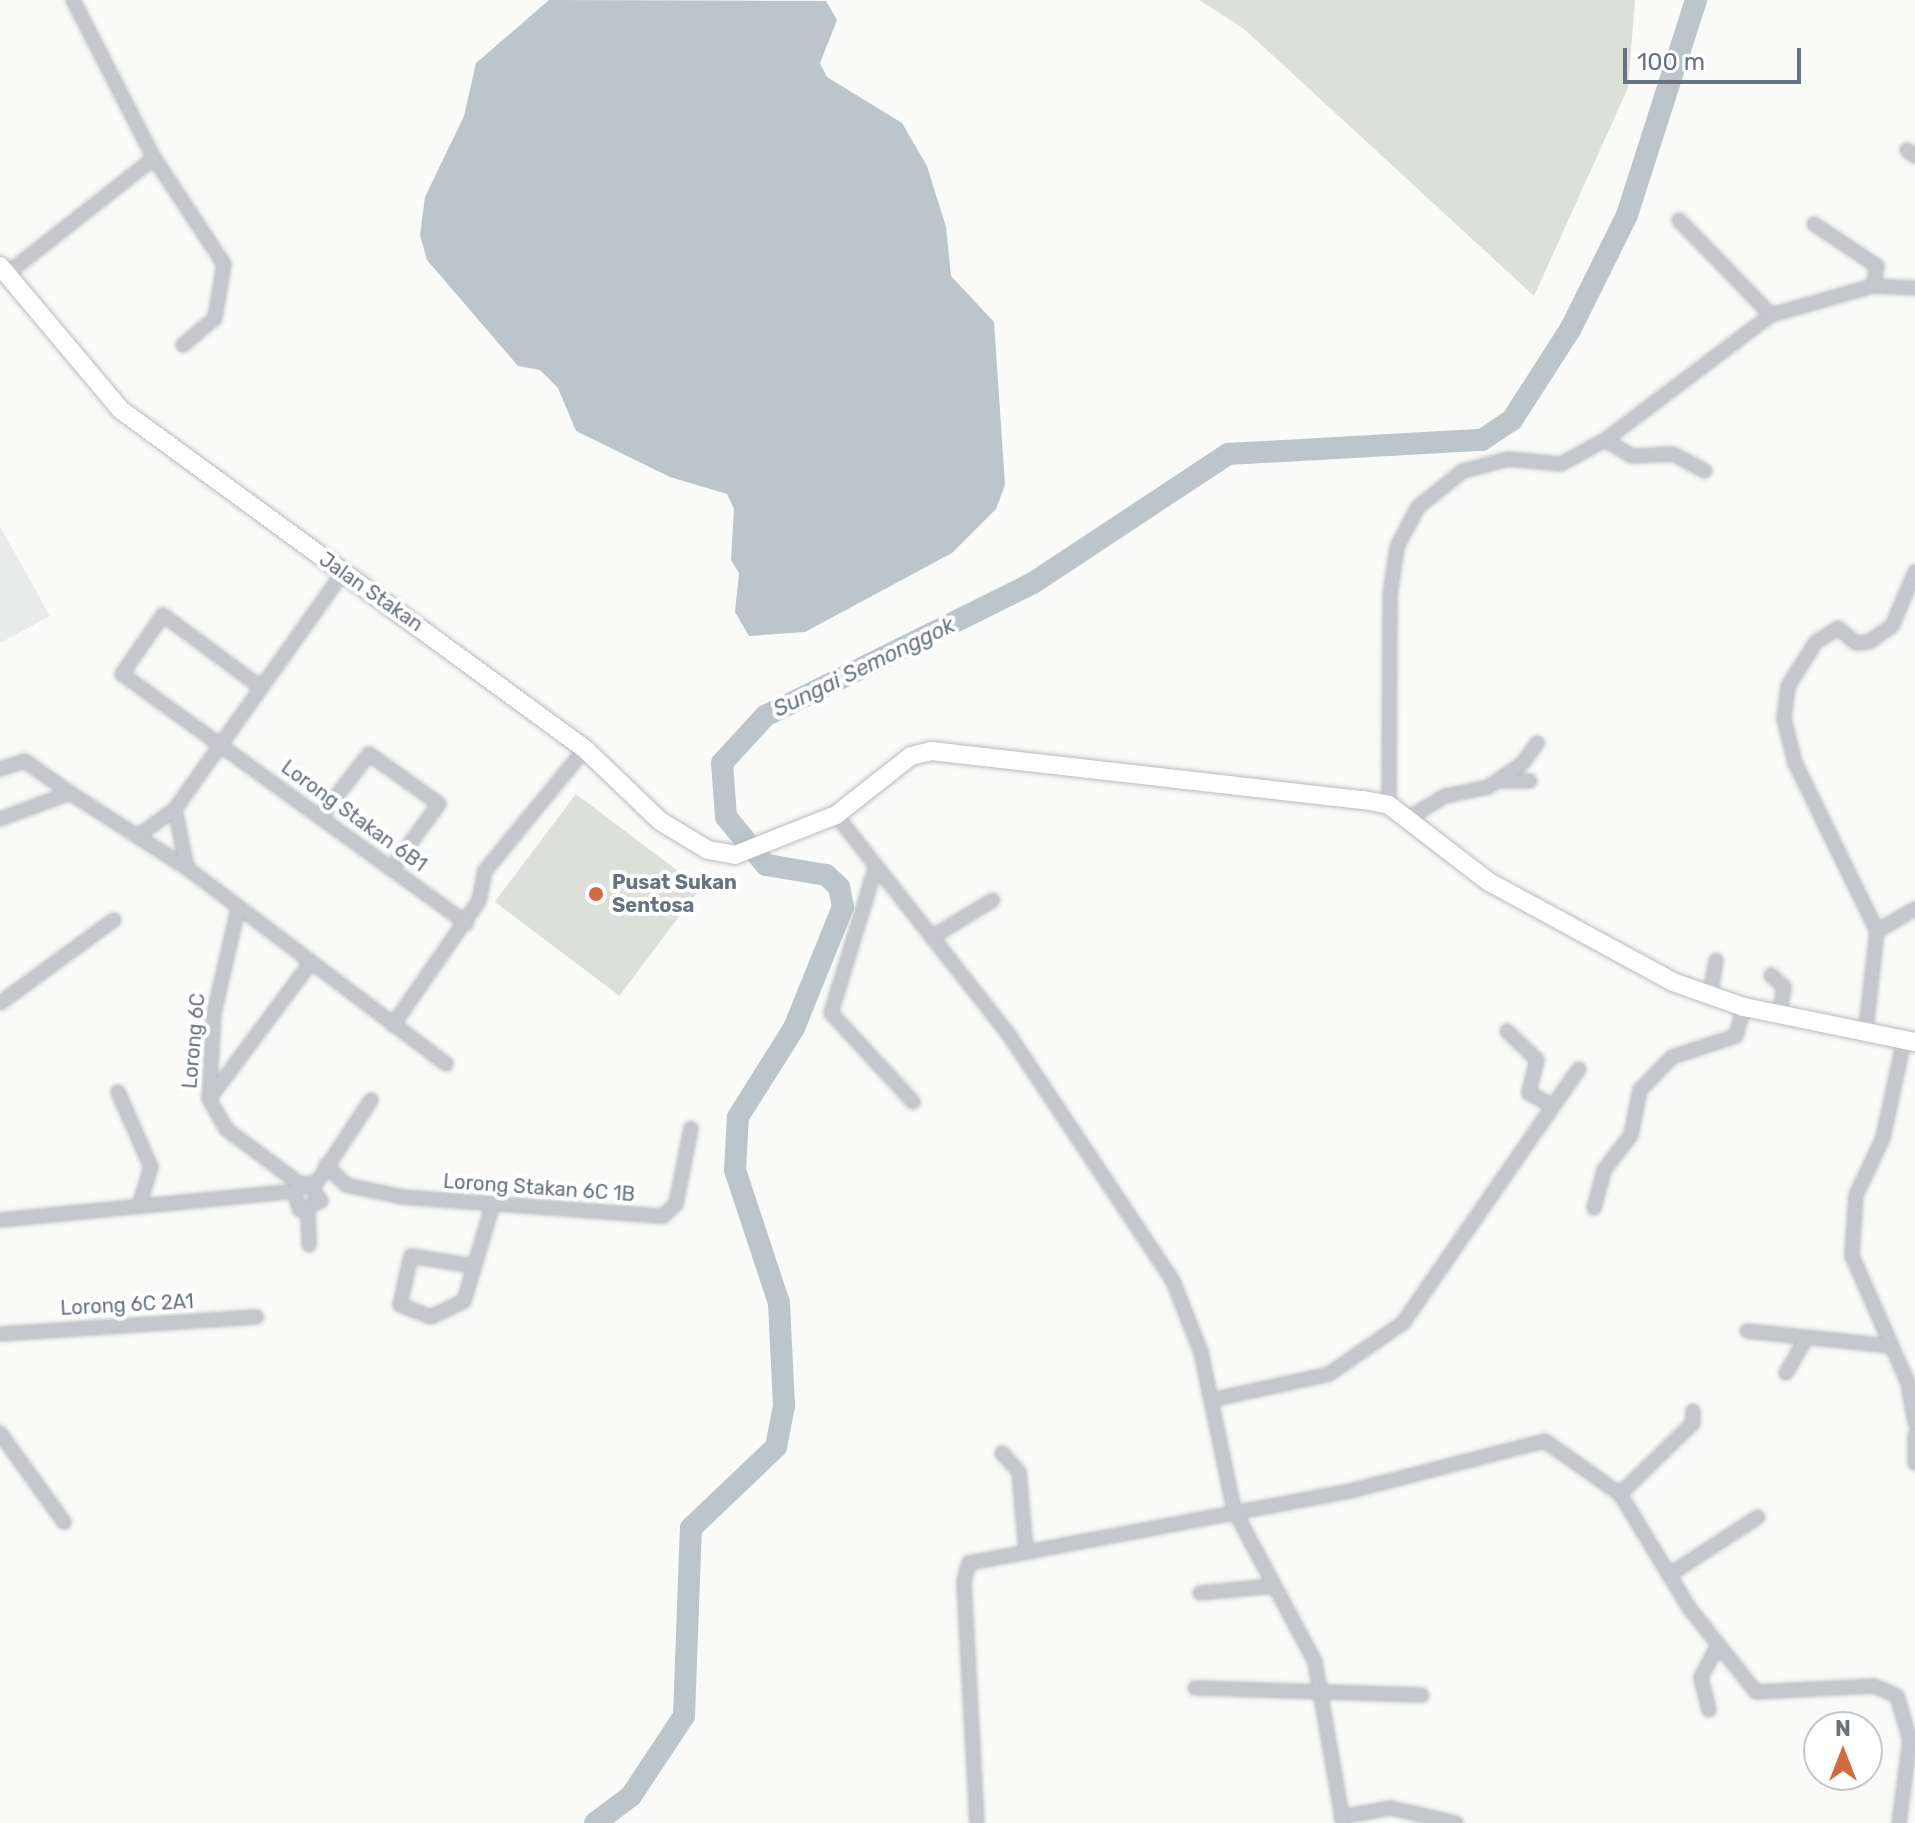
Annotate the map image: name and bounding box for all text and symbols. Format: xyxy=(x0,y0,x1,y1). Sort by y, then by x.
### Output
scale bar xyxy=(1627,32,1805,82)
text: 100 m xyxy=(1637,48,1705,76)
street label: Jalan Stakan xyxy=(315,547,427,637)
water label: Sungai Semonggok xyxy=(769,612,959,722)
street label: Lorong Stakan 6B1 xyxy=(277,755,431,877)
place label: Pusat Sukan Sentosa xyxy=(612,870,737,917)
marker: Pusat Sukan Sentosa xyxy=(587,885,605,903)
street label: Lorong 6C xyxy=(178,992,210,1090)
street label: Lorong Stakan 6C 1B xyxy=(442,1169,636,1207)
street label: Lorong 6C 2A1 xyxy=(60,1290,194,1320)
north arrow xyxy=(1803,1711,1883,1791)
text: N xyxy=(1835,1715,1851,1742)

